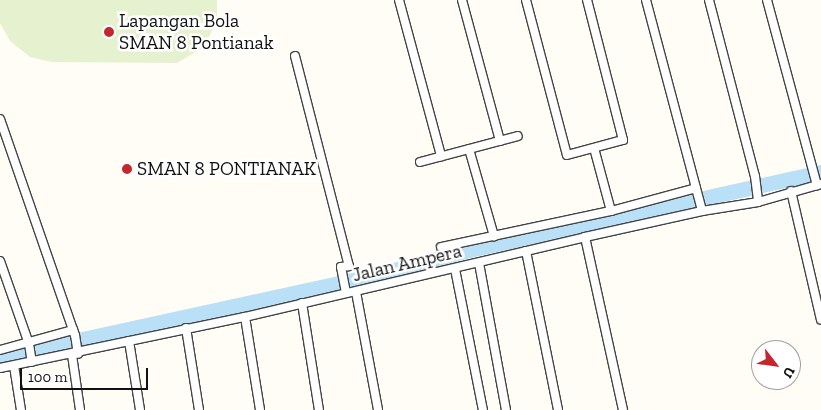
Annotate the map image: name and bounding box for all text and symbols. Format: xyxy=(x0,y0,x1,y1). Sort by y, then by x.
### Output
place label: Lapangan Bola SMAN 8 Pontianak xyxy=(119,10,274,54)
marker: Lapangan Bola SMAN 8 Pontianak xyxy=(103,26,115,38)
place label: SMAN 8 PONTIANAK xyxy=(137,158,316,180)
marker: SMAN 8 PONTIANAK xyxy=(121,163,133,175)
street label: Jalan Ampera xyxy=(350,239,464,287)
north arrow xyxy=(751,340,801,390)
scale bar xyxy=(22,358,150,390)
text: U xyxy=(779,364,798,381)
text: 100 m xyxy=(28,368,67,386)

